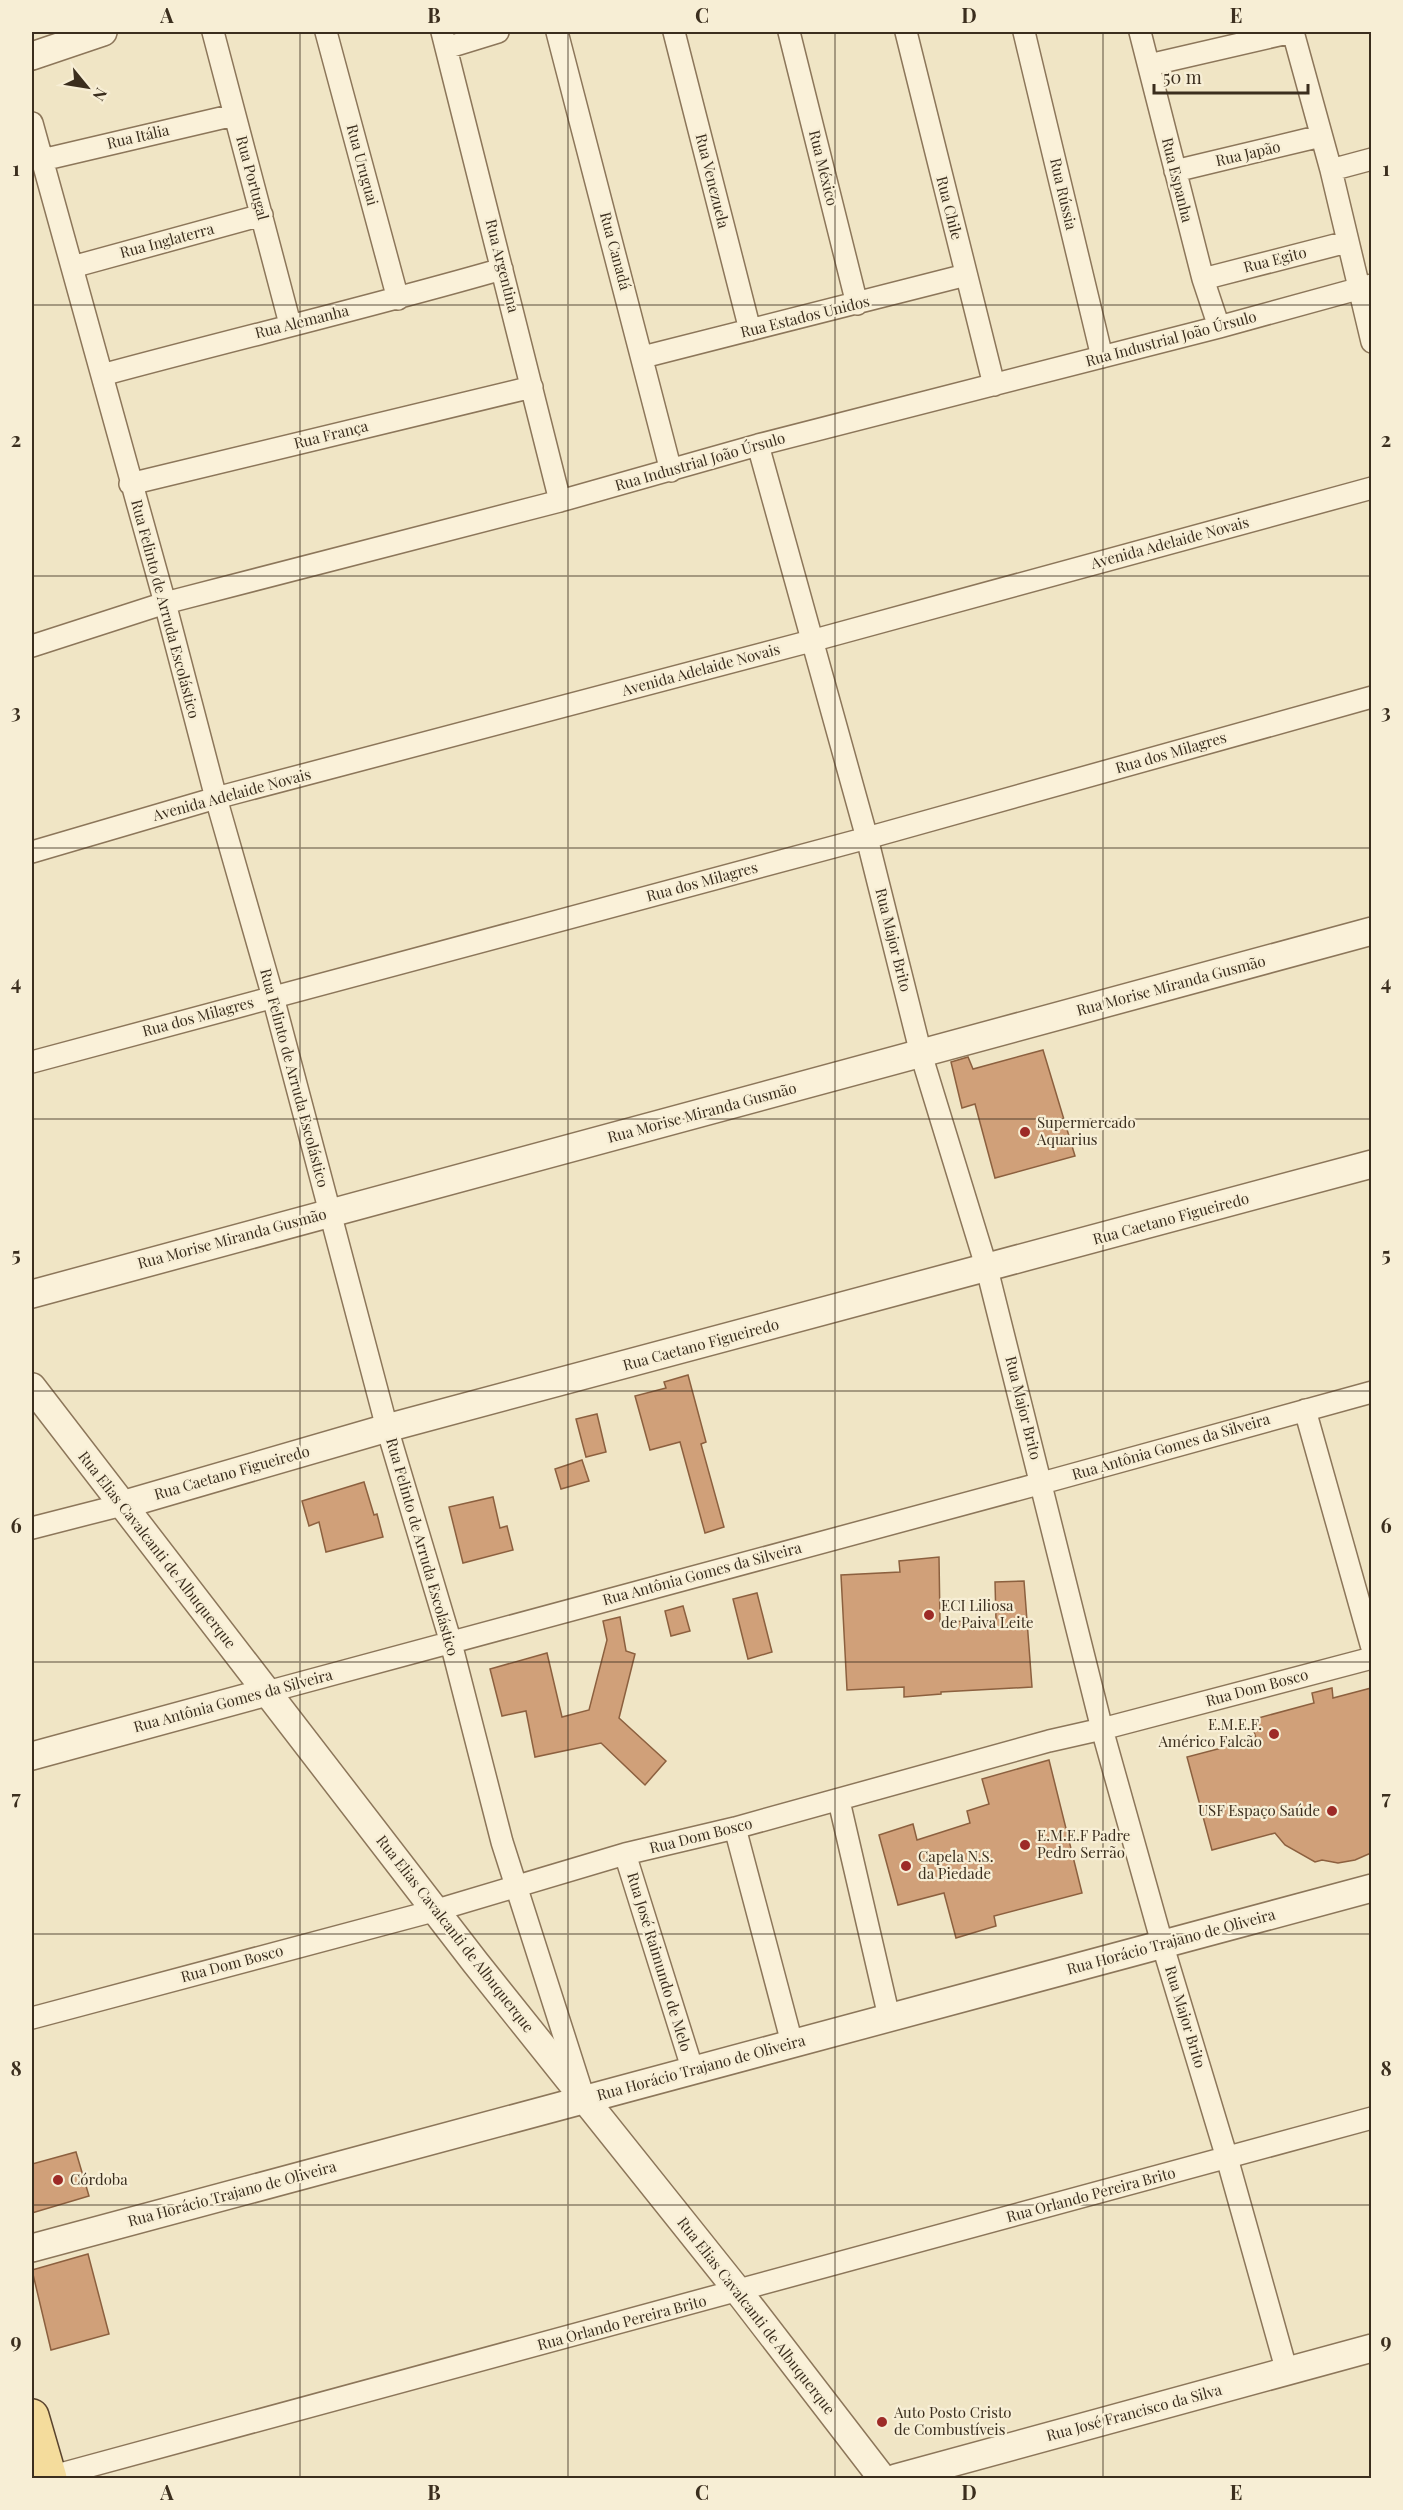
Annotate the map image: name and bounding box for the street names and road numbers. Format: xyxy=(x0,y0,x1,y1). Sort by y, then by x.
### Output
street label: Rua Itália xyxy=(105,119,171,153)
street label: Rua Uruguai xyxy=(343,122,384,208)
street label: Rua México xyxy=(805,128,843,208)
street label: Rua Venezuela xyxy=(692,131,735,231)
street label: Rua Portugal xyxy=(232,133,274,222)
street label: Rua Espanha xyxy=(1158,135,1198,225)
street label: Rua Japão xyxy=(1213,136,1282,170)
street label: Rua Rússia xyxy=(1046,156,1082,232)
street label: Rua Chile xyxy=(932,174,968,242)
street label: Rua Canadá xyxy=(596,210,636,292)
street label: Rua Argentina xyxy=(482,217,524,315)
street label: Rua Inglaterra xyxy=(117,218,217,262)
street label: Rua Egito xyxy=(1241,242,1308,277)
street label: Rua Estados Unidos xyxy=(738,290,871,342)
street label: Rua Alemanha xyxy=(253,300,351,342)
street label: Rua Industrial João Úrsulo xyxy=(1083,306,1258,371)
street label: Rua França xyxy=(292,415,370,453)
street label: Rua Industrial João Úrsulo xyxy=(612,427,787,495)
street label: Rua Felinto de Arruda Escolástico xyxy=(127,497,205,720)
street label: Avenida Adelaide Novais xyxy=(1087,511,1251,573)
street label: Avenida Adelaide Novais xyxy=(618,638,782,700)
street label: Rua dos Milagres xyxy=(1113,727,1229,777)
street label: Avenida Adelaide Novais xyxy=(149,763,313,825)
street label: Rua dos Milagres xyxy=(644,857,760,906)
street label: Rua Major Brito xyxy=(871,886,917,994)
street label: Rua Morise Miranda Gusmão xyxy=(1074,950,1267,1020)
street label: Rua Felinto de Arruda Escolástico xyxy=(256,966,334,1189)
street label: Rua dos Milagres xyxy=(140,992,256,1041)
street label: Rua Morise Miranda Gusmão xyxy=(605,1077,798,1147)
street label: Rua Caetano Figueiredo xyxy=(1090,1188,1251,1249)
street label: Rua Morise Miranda Gusmão xyxy=(135,1203,328,1273)
street label: Rua Caetano Figueiredo xyxy=(620,1314,781,1375)
street label: Rua Major Brito xyxy=(1001,1354,1047,1462)
street label: Rua Antônia Gomes da Silveira xyxy=(1069,1408,1273,1484)
street label: Rua Felinto de Arruda Escolástico xyxy=(382,1435,464,1658)
street label: Rua Caetano Figueiredo xyxy=(152,1440,312,1504)
street label: Rua Elias Cavalcanti de Albuquerque xyxy=(74,1447,241,1652)
street label: Rua Antônia Gomes da Silveira xyxy=(600,1537,804,1609)
street label: Rua Antônia Gomes da Silveira xyxy=(131,1664,335,1736)
street label: Rua Dom Bosco xyxy=(1203,1664,1310,1710)
street label: Rua Dom Bosco xyxy=(647,1813,754,1857)
street label: Rua Elias Cavalcanti de Albuquerque xyxy=(372,1831,539,2036)
street label: Rua José Raimundo de Melo xyxy=(623,1870,697,2054)
street label: Rua Horácio Trajano de Oliveira xyxy=(1064,1903,1278,1979)
street label: Rua Dom Bosco xyxy=(178,1940,285,1986)
street label: Rua Major Brito xyxy=(1161,1963,1211,2070)
street label: Rua Horácio Trajano de Oliveira xyxy=(594,2029,808,2105)
street label: Rua Horácio Trajano de Oliveira xyxy=(125,2155,339,2231)
street label: Rua Orlando Pereira Brito xyxy=(1004,2162,1178,2226)
street label: Rua Elias Cavalcanti de Albuquerque xyxy=(673,2213,840,2418)
street label: Rua Orlando Pereira Brito xyxy=(535,2290,709,2354)
street label: Rua José Francisco da Silva xyxy=(1044,2379,1224,2445)

